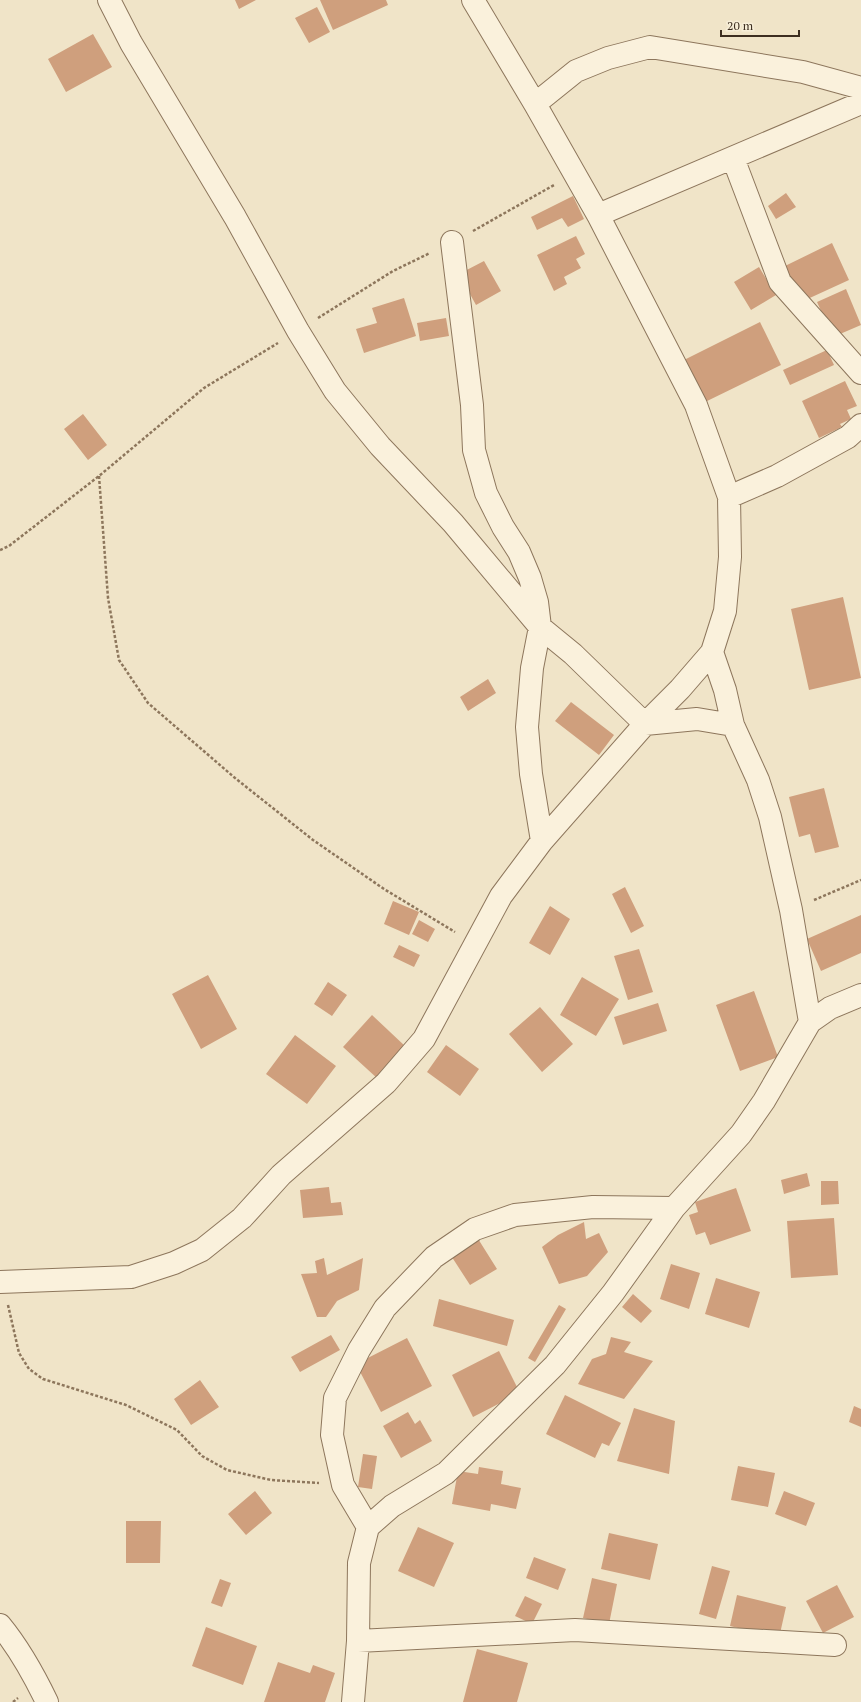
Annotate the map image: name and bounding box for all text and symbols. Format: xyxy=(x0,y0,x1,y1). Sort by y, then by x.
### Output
scale bar xyxy=(721,12,799,38)
text: 20 m xyxy=(727,18,754,33)

